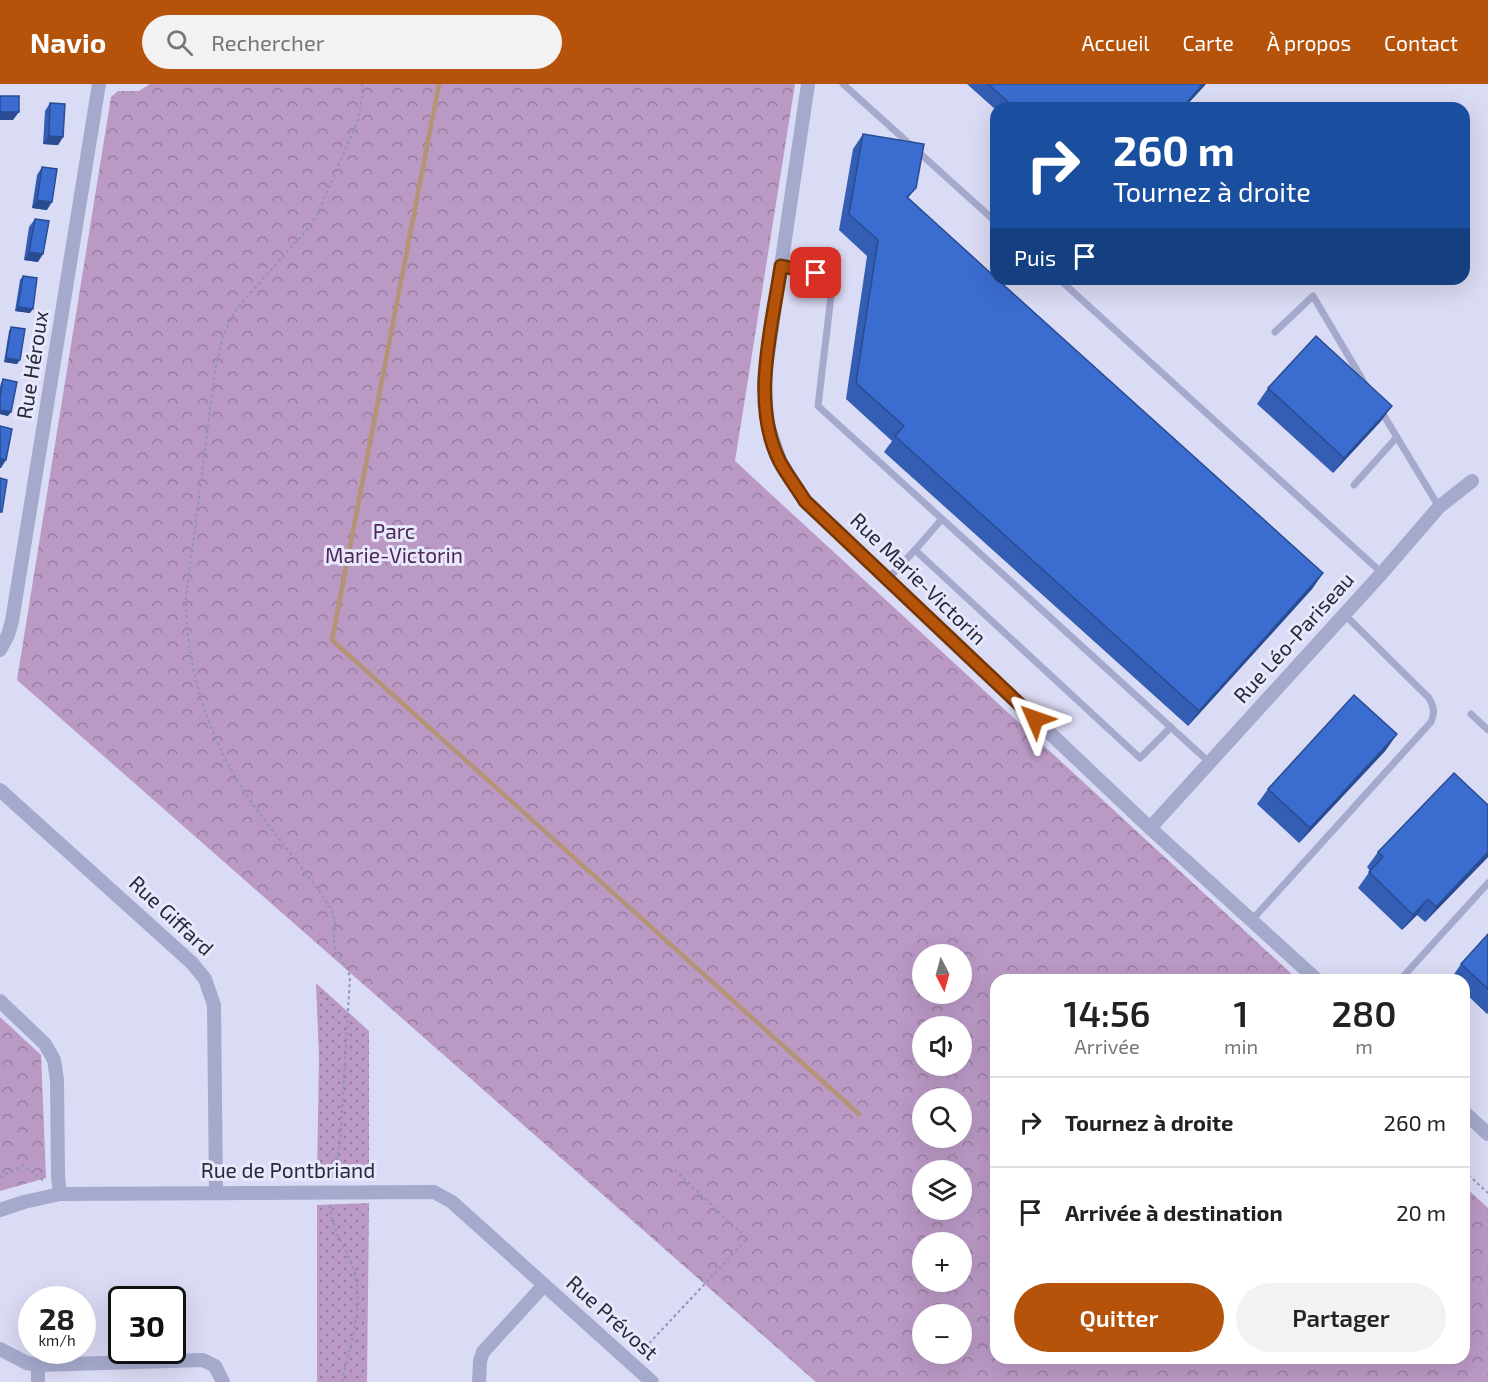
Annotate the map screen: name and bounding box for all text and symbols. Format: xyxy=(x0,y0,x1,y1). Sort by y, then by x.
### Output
search box xyxy=(142,15,562,69)
text: Navio xyxy=(30,25,106,59)
icon: search xyxy=(163,26,196,59)
text: Rechercher xyxy=(211,29,325,55)
text: Accueil xyxy=(1081,30,1150,55)
text: Carte xyxy=(1183,30,1234,55)
text: À propos xyxy=(1267,30,1351,55)
text: Contact xyxy=(1384,30,1458,55)
text: 260 m xyxy=(1113,124,1235,174)
icon: right xyxy=(1014,126,1092,204)
text: Tournez à droite xyxy=(1113,175,1311,207)
icon: arrive xyxy=(1068,240,1101,273)
text: Puis xyxy=(1014,244,1056,270)
pin xyxy=(790,247,841,298)
icon: arrive xyxy=(799,256,832,289)
street label: Rue Héroux xyxy=(11,309,52,421)
street label: Rue Marie-Victorin xyxy=(846,507,992,649)
park label: Parc Marie-Victorin xyxy=(325,518,463,567)
street label: Rue Léo-Pariseau xyxy=(1228,567,1358,707)
position arrow xyxy=(1003,687,1067,751)
street label: Rue Giffard xyxy=(125,870,219,960)
north arrow xyxy=(912,944,972,1004)
map controls xyxy=(912,944,972,1364)
text: 14:56 xyxy=(1063,991,1151,1034)
text: 1 xyxy=(1233,991,1249,1034)
text: 280 xyxy=(1331,991,1397,1034)
button: sound xyxy=(912,1016,972,1076)
text: Arrivée xyxy=(1074,1034,1140,1058)
text: min xyxy=(1224,1034,1258,1058)
text: m xyxy=(1355,1034,1373,1058)
button: search xyxy=(912,1088,972,1148)
icon: right xyxy=(1014,1106,1047,1139)
text: Tournez à droite xyxy=(1065,1109,1234,1135)
text: 260 m xyxy=(1384,1109,1446,1135)
street label: Rue de Pontbriand xyxy=(201,1157,375,1182)
button: layers xyxy=(912,1160,972,1220)
icon: arrive xyxy=(1014,1196,1047,1229)
text: Arrivée à destination xyxy=(1065,1199,1283,1225)
text: 20 m xyxy=(1396,1199,1446,1225)
button: + xyxy=(912,1232,972,1292)
street label: Rue Prévost xyxy=(562,1269,664,1364)
button: Quitter xyxy=(1014,1283,1224,1352)
button: Partager xyxy=(1236,1283,1446,1352)
speed limit sign: 30 xyxy=(108,1286,186,1364)
text: 28 xyxy=(39,1300,75,1336)
button: − xyxy=(912,1304,972,1364)
text: km/h xyxy=(38,1331,76,1349)

